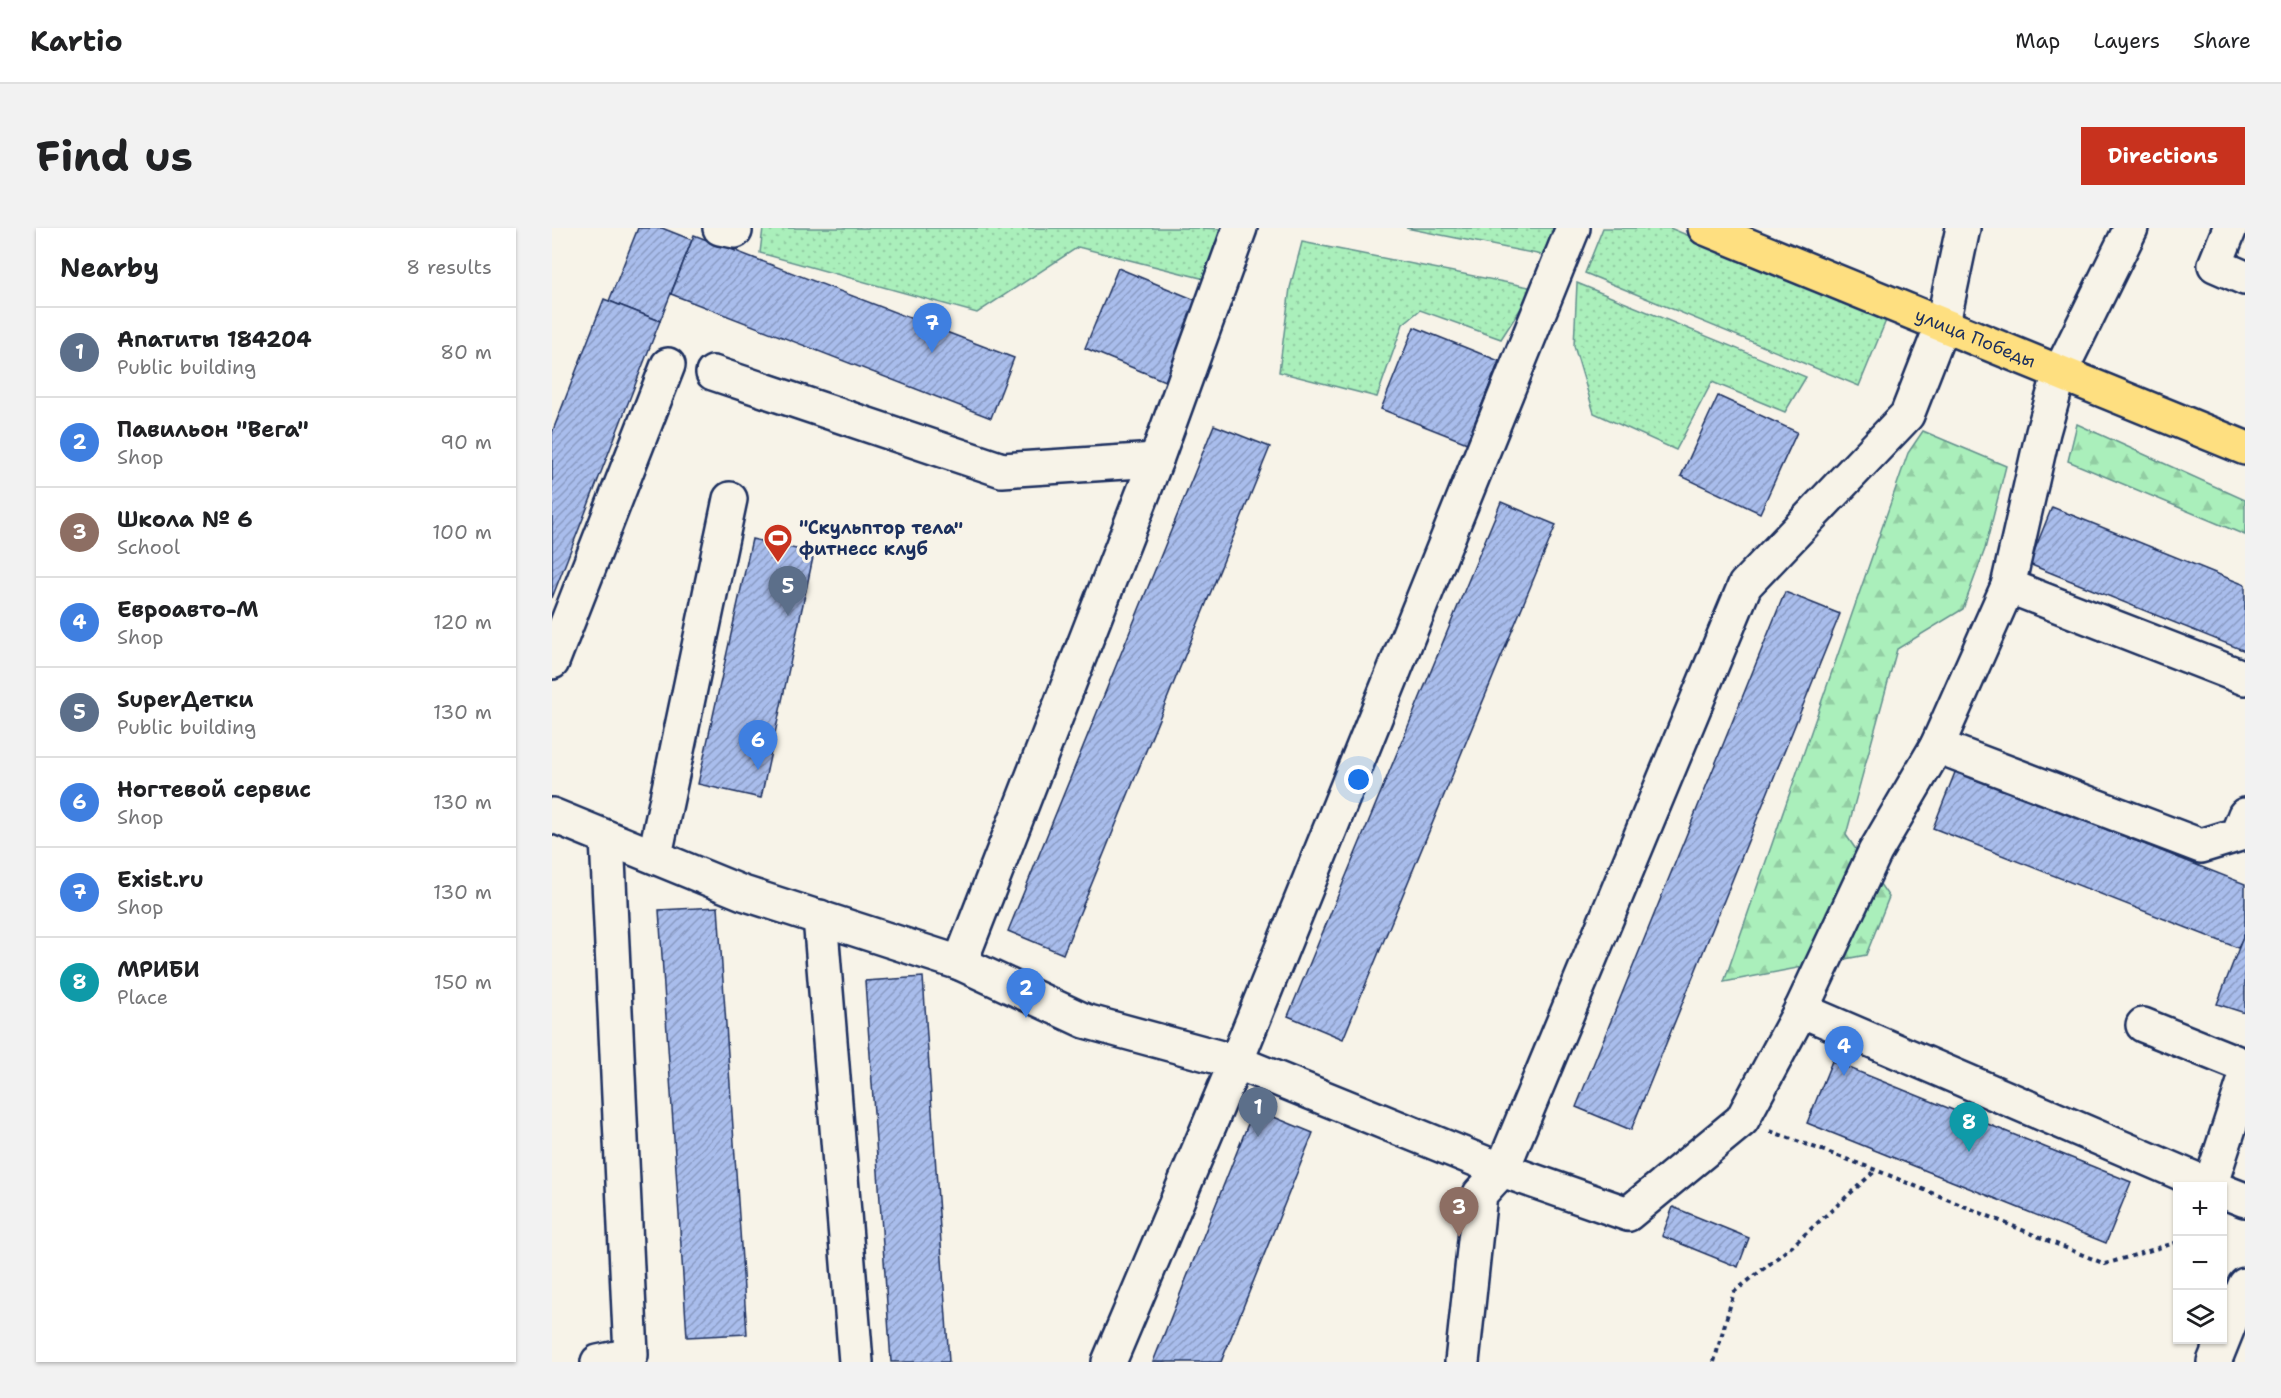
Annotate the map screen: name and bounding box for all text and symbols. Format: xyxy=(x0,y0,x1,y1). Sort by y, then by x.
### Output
text: Kartio xyxy=(30,22,123,60)
text: Map xyxy=(2015,27,2060,55)
text: Layers xyxy=(2093,27,2160,55)
text: Share xyxy=(2193,27,2251,55)
button: Directions xyxy=(2081,127,2245,185)
text: Find us xyxy=(36,128,193,184)
text: Nearby xyxy=(60,250,159,285)
text: 8 results xyxy=(406,254,492,280)
street label: улица Победы xyxy=(1912,303,2039,373)
pin: 7 xyxy=(912,304,952,353)
text: Апатиты 184204 xyxy=(117,325,312,354)
text: 1 xyxy=(75,339,84,365)
text: 80 m xyxy=(440,339,492,365)
text: Public building xyxy=(117,354,256,380)
text: Павильон "Вега" xyxy=(117,415,309,444)
text: 2 xyxy=(73,429,87,455)
text: 90 m xyxy=(440,429,492,455)
text: Shop xyxy=(117,444,164,470)
text: Школа № 6 xyxy=(117,505,253,534)
place label: "Скульптор тела" фитнесс клуб xyxy=(799,516,963,561)
text: 3 xyxy=(73,519,87,545)
text: 100 m xyxy=(432,519,492,545)
sports icon: "Скульптор тела" фитнесс клуб xyxy=(762,522,794,564)
text: School xyxy=(117,534,180,560)
pin: 5 xyxy=(768,566,808,616)
text: Евроавто-М xyxy=(117,595,259,624)
text: 4 xyxy=(73,609,87,635)
text: 120 m xyxy=(433,609,492,635)
text: Shop xyxy=(117,624,164,650)
text: SuperДетки xyxy=(117,685,253,714)
text: 5 xyxy=(73,699,86,725)
text: 130 m xyxy=(433,699,492,725)
text: Public building xyxy=(117,714,256,740)
pin: 6 xyxy=(738,720,778,770)
your location xyxy=(1344,765,1373,794)
text: Ногтевой сервис xyxy=(117,775,311,804)
text: 6 xyxy=(73,789,87,815)
text: 130 m xyxy=(433,789,492,815)
text: Shop xyxy=(117,804,164,830)
text: Exist.ru xyxy=(117,865,204,894)
text: 7 xyxy=(73,879,87,905)
text: 130 m xyxy=(433,879,492,905)
text: Shop xyxy=(117,894,164,920)
text: МРИБИ xyxy=(117,955,200,984)
pin: 2 xyxy=(1006,968,1046,1018)
text: 8 xyxy=(73,969,87,995)
text: 150 m xyxy=(434,969,492,995)
text: Place xyxy=(117,984,168,1010)
pin: 4 xyxy=(1824,1026,1864,1076)
pin: 1 xyxy=(1238,1088,1278,1137)
pin: 8 xyxy=(1950,1102,1988,1152)
map controls xyxy=(2173,1182,2227,1344)
button: + xyxy=(2173,1182,2227,1236)
pin: 3 xyxy=(1440,1188,1478,1237)
button: − xyxy=(2173,1236,2227,1290)
button: layers xyxy=(2173,1290,2227,1344)

